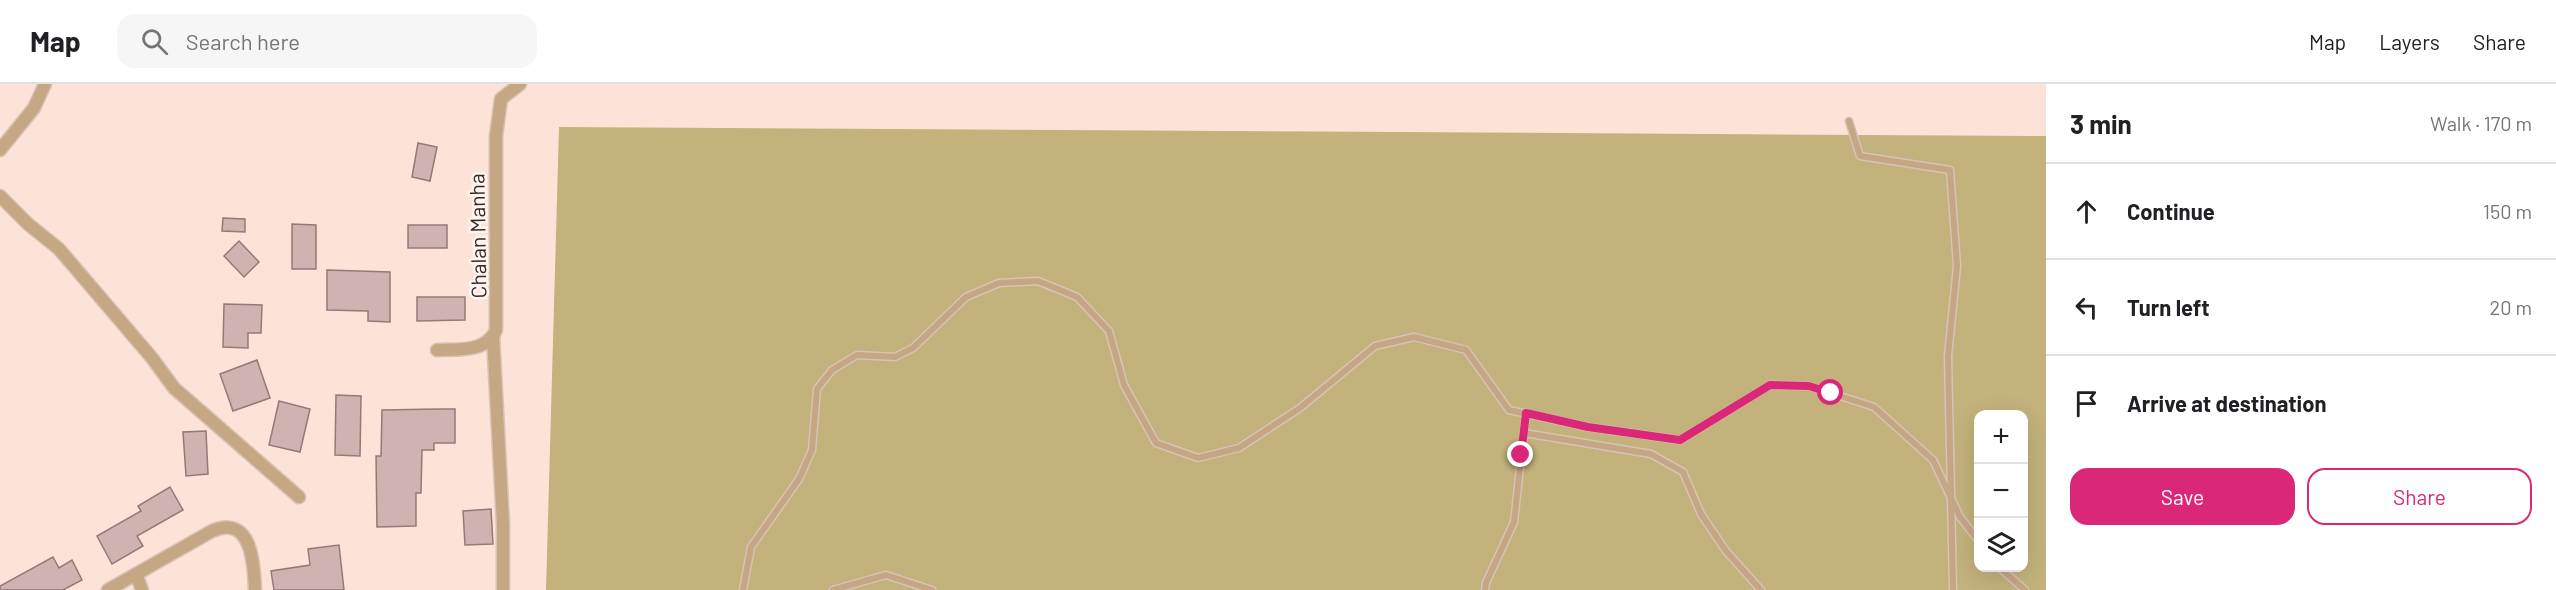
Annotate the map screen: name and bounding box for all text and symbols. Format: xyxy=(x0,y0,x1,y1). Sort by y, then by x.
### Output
search box xyxy=(117,14,537,68)
text: Map xyxy=(30,24,81,58)
icon: search xyxy=(138,25,171,58)
text: Search here xyxy=(186,28,300,54)
text: Map xyxy=(2309,29,2346,54)
text: Layers xyxy=(2379,29,2440,54)
text: Share xyxy=(2473,29,2526,54)
text: 3 min xyxy=(2070,108,2132,139)
text: Walk · 170 m xyxy=(2430,111,2532,135)
street label: Chalan Manha xyxy=(463,173,491,299)
icon: ahead xyxy=(2070,195,2103,228)
text: Continue xyxy=(2127,198,2215,224)
text: 150 m xyxy=(2483,199,2532,223)
icon: left xyxy=(2070,291,2103,324)
text: Turn left xyxy=(2127,294,2210,320)
text: 20 m xyxy=(2489,295,2532,319)
route start xyxy=(1817,379,1843,405)
icon: arrive xyxy=(2070,387,2103,420)
text: Arrive at destination xyxy=(2127,390,2326,416)
map controls xyxy=(1974,410,2028,572)
button: + xyxy=(1974,410,2028,464)
route end xyxy=(1507,441,1533,467)
button: − xyxy=(1974,464,2028,518)
button: Save xyxy=(2070,468,2295,525)
button: Share xyxy=(2307,468,2532,525)
button: layers xyxy=(1974,518,2028,572)

